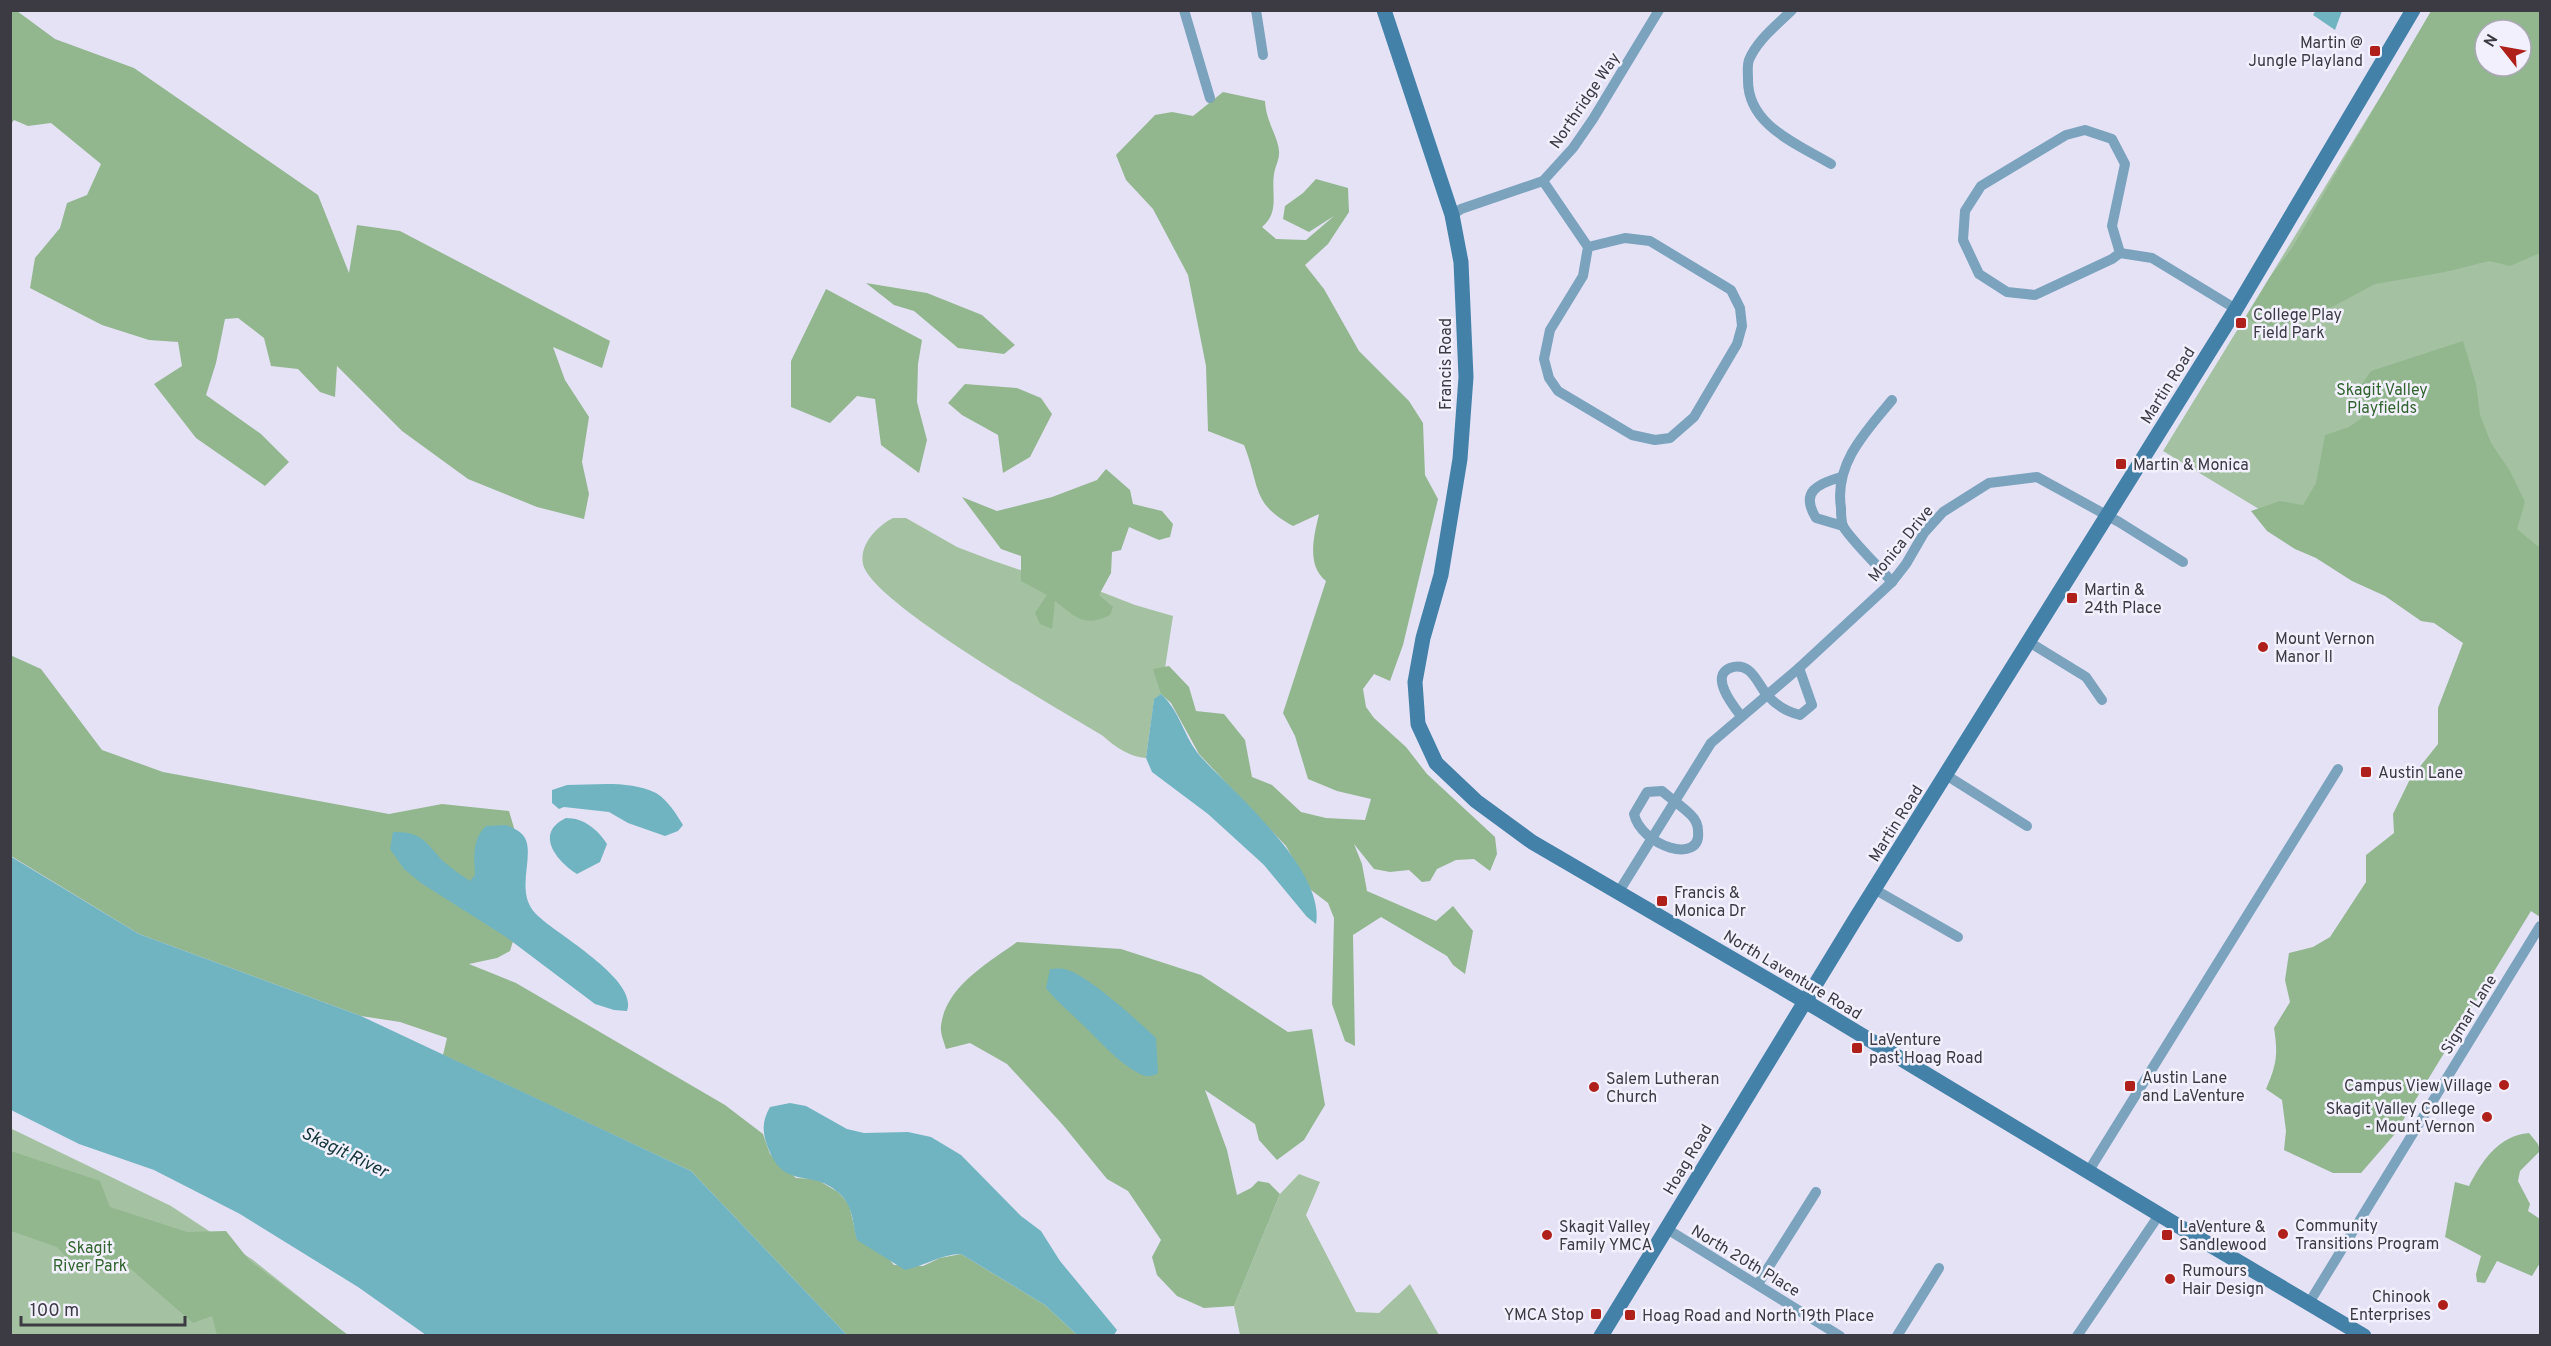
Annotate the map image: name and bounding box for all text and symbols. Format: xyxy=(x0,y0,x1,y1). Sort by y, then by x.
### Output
north arrow xyxy=(2473,18,2533,78)
text: N xyxy=(2480,31,2503,51)
place label: Martin @ Jungle Playland xyxy=(2248,34,2363,72)
marker: Martin @ Jungle Playland xyxy=(2368,44,2382,58)
street label: Northridge Way xyxy=(1546,49,1625,153)
place label: College Play Field Park xyxy=(2253,306,2342,344)
marker: College Play Field Park xyxy=(2234,316,2248,330)
street label: Francis Road xyxy=(1437,318,1457,410)
street label: Martin Road xyxy=(2137,344,2200,428)
park label: Skagit Valley Playfields xyxy=(2336,381,2428,419)
place label: Martin & Monica xyxy=(2133,456,2249,476)
marker: Martin & Monica xyxy=(2114,457,2128,471)
street label: Monica Drive xyxy=(1865,502,1939,587)
place label: Martin & 24th Place xyxy=(2084,581,2162,619)
marker: Martin & 24th Place xyxy=(2065,591,2079,605)
place label: Mount Vernon Manor II xyxy=(2275,630,2375,668)
marker: Mount Vernon Manor II xyxy=(2256,640,2270,654)
place label: Austin Lane xyxy=(2378,764,2463,784)
marker: Austin Lane xyxy=(2359,765,2373,779)
street label: Martin Road xyxy=(1865,782,1928,866)
place label: Francis & Monica Dr xyxy=(1674,884,1746,922)
marker: Francis & Monica Dr xyxy=(1655,894,1669,908)
street label: North Laventure Road xyxy=(1719,926,1865,1025)
street label: Sigmar Lane xyxy=(2437,971,2502,1059)
place label: LaVenture past Hoag Road xyxy=(1869,1031,1983,1069)
marker: LaVenture past Hoag Road xyxy=(1850,1041,1864,1055)
place label: Austin Lane and LaVenture xyxy=(2142,1069,2245,1107)
place label: Salem Lutheran Church xyxy=(1606,1070,1720,1108)
place label: Campus View Village xyxy=(2344,1077,2492,1097)
marker: Campus View Village xyxy=(2497,1078,2511,1092)
marker: Austin Lane and LaVenture xyxy=(2123,1079,2137,1093)
marker: Salem Lutheran Church xyxy=(1587,1080,1601,1094)
place label: Skagit Valley College - Mount Vernon xyxy=(2326,1100,2475,1138)
marker: Skagit Valley College - Mount Vernon xyxy=(2480,1110,2494,1124)
street label: Hoag Road xyxy=(1660,1121,1718,1199)
water label: Skagit River xyxy=(297,1122,393,1185)
place label: Community Transitions Program xyxy=(2295,1217,2439,1255)
place label: Skagit Valley Family YMCA xyxy=(1559,1218,1653,1256)
place label: LaVenture & Sandlewood xyxy=(2179,1218,2267,1256)
street label: North 20th Place xyxy=(1687,1221,1803,1302)
marker: Community Transitions Program xyxy=(2276,1227,2290,1241)
marker: Skagit Valley Family YMCA xyxy=(1540,1228,1554,1242)
marker: LaVenture & Sandlewood xyxy=(2160,1228,2174,1242)
park label: Skagit River Park xyxy=(53,1239,127,1277)
place label: Rumours Hair Design xyxy=(2182,1262,2264,1300)
marker: Rumours Hair Design xyxy=(2163,1272,2177,1286)
place label: Chinook Enterprises xyxy=(2349,1288,2431,1326)
scale bar xyxy=(21,1289,184,1327)
marker: Chinook Enterprises xyxy=(2436,1298,2450,1312)
text: 100 m xyxy=(30,1300,79,1323)
place label: YMCA Stop xyxy=(1504,1306,1584,1326)
marker: YMCA Stop xyxy=(1589,1307,1603,1321)
place label: Hoag Road and North 19th Place xyxy=(1642,1307,1874,1327)
marker: Hoag Road and North 19th Place xyxy=(1623,1308,1637,1322)

